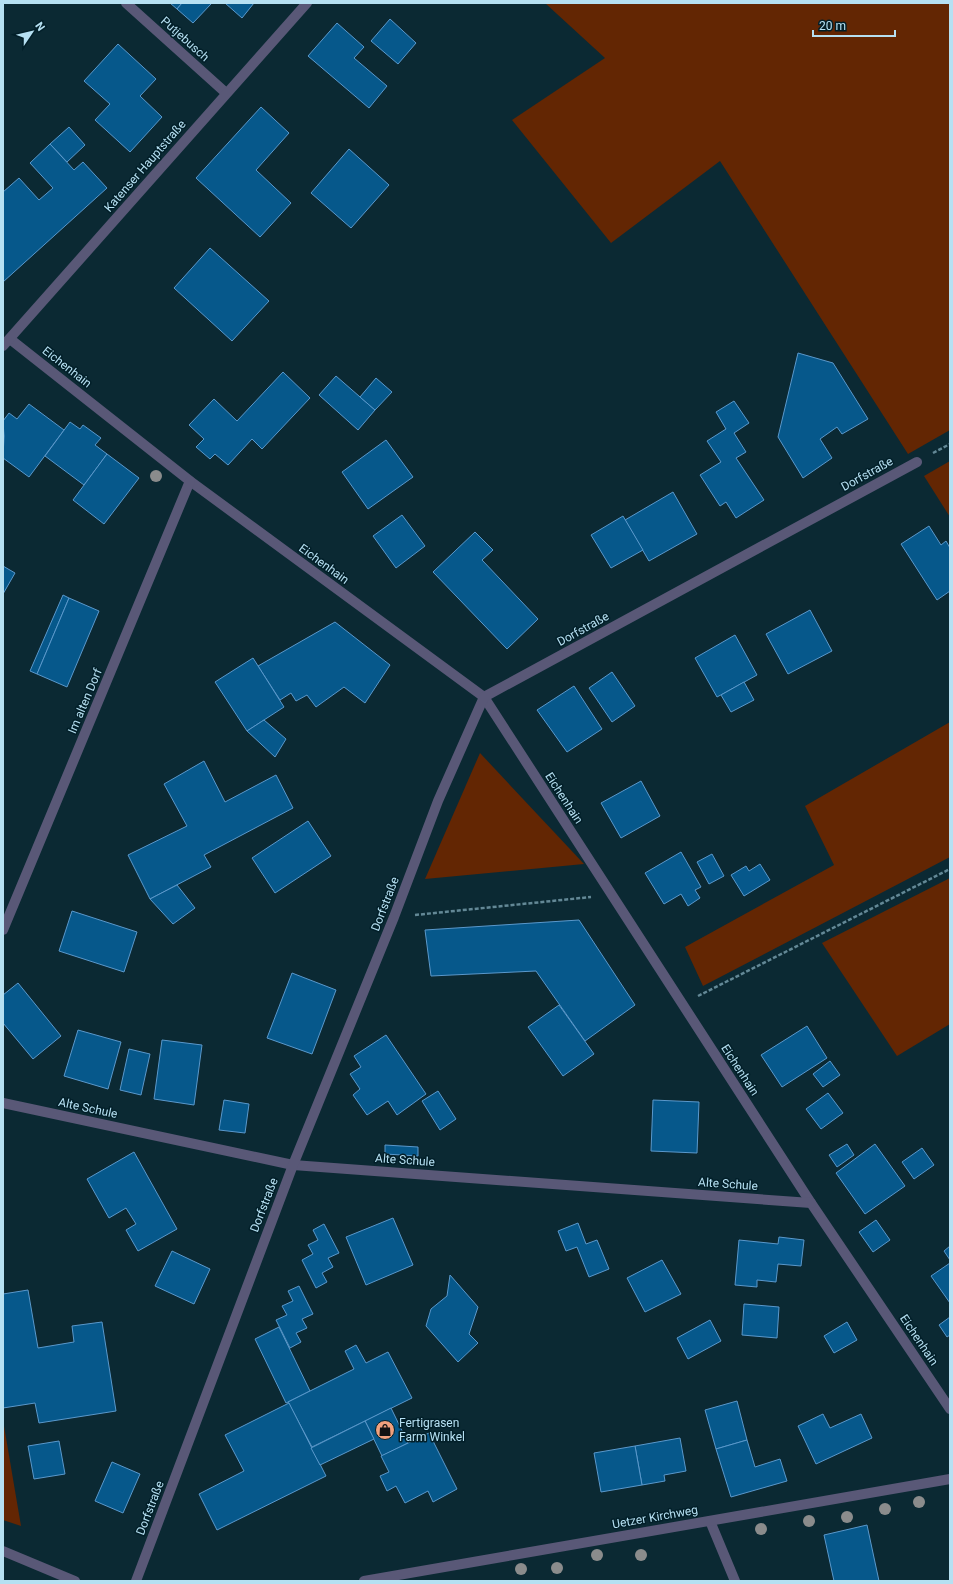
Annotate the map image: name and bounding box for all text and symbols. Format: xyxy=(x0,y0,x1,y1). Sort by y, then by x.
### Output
north arrow xyxy=(12,12,52,52)
scale bar xyxy=(813,12,895,38)
street label: Putjebusch xyxy=(158,14,212,64)
text: 20 m xyxy=(819,19,846,33)
text: N xyxy=(32,20,47,34)
street label: Katenser Hauptstraße xyxy=(101,117,189,215)
street label: Eichenhain xyxy=(40,344,94,390)
street label: Dorfstraße xyxy=(839,454,895,494)
street label: Eichenhain xyxy=(296,541,352,587)
street label: Dorfstraße xyxy=(555,609,611,649)
street label: Im alten Dorf xyxy=(65,666,105,736)
street label: Eichenhain xyxy=(542,770,586,826)
street label: Dorfstraße xyxy=(368,875,402,933)
street label: Eichenhain xyxy=(718,1042,762,1098)
street label: Alte Schule xyxy=(57,1095,119,1121)
street label: Alte Schule xyxy=(375,1151,435,1169)
street label: Alte Schule xyxy=(698,1175,758,1193)
street label: Dorfstraße xyxy=(247,1176,281,1234)
street label: Eichenhain xyxy=(897,1312,941,1368)
place label: Fertigrasen Farm Winkel xyxy=(399,1416,465,1444)
shop icon: Fertigrasen Farm Winkel xyxy=(374,1419,396,1441)
street label: Dorfstraße xyxy=(133,1479,167,1537)
street label: Uetzer Kirchweg xyxy=(611,1503,699,1531)

